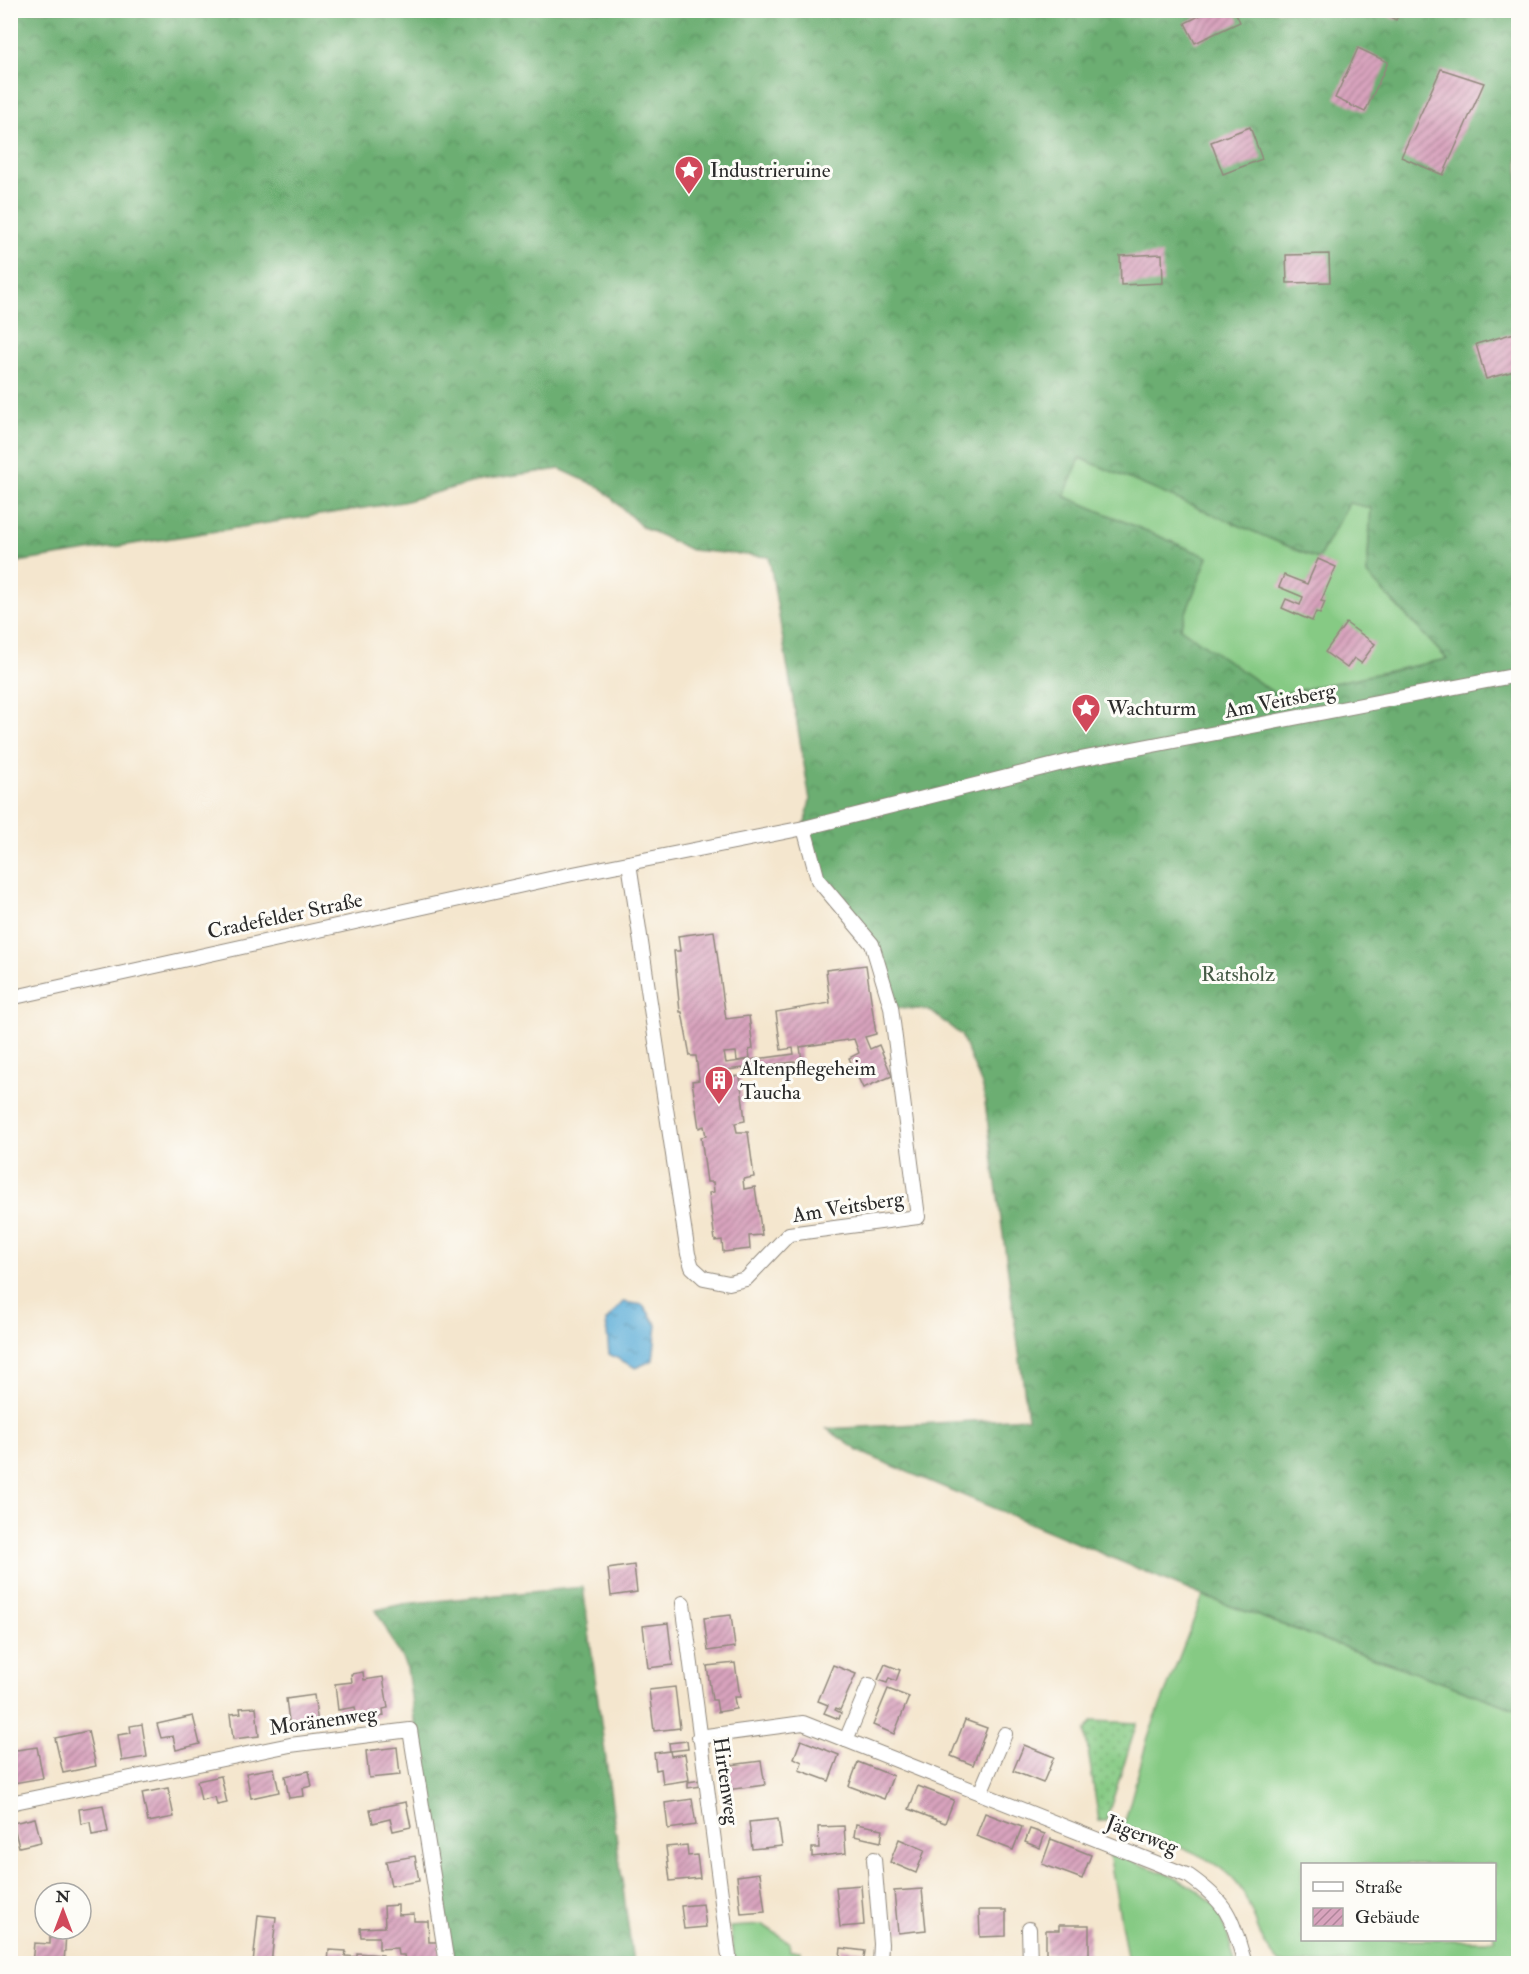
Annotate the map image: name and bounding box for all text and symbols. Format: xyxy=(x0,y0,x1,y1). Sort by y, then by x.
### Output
place icon: Industrieruine xyxy=(673,154,705,196)
place label: Industrieruine xyxy=(710,157,831,184)
street label: Am Veitsberg xyxy=(1221,677,1338,725)
place icon: Wachturm xyxy=(1070,692,1102,734)
place label: Wachturm xyxy=(1106,695,1196,722)
street label: Cradefelder Straße xyxy=(205,886,365,946)
park label: Ratsholz xyxy=(1201,961,1275,988)
place label: Altenpflegeheim Taucha xyxy=(739,1055,876,1106)
building icon: Altenpflegeheim Taucha xyxy=(703,1064,735,1106)
street label: Am Veitsberg xyxy=(789,1185,906,1229)
street label: Moränenweg xyxy=(267,1700,379,1742)
street label: Hirtenweg xyxy=(706,1735,746,1827)
street label: Jägerweg xyxy=(1101,1809,1183,1861)
legend xyxy=(1301,1863,1496,1941)
text: Straße xyxy=(1355,1876,1403,1899)
north arrow xyxy=(33,1881,93,1941)
text: N xyxy=(55,1887,71,1907)
text: Gebäude xyxy=(1355,1906,1420,1929)

